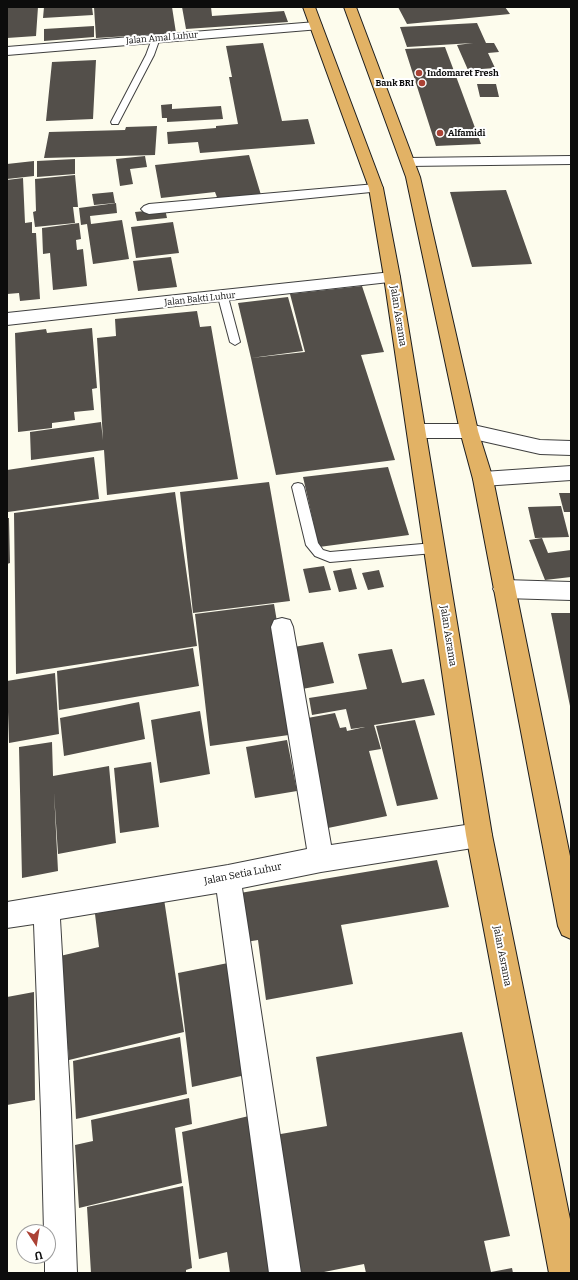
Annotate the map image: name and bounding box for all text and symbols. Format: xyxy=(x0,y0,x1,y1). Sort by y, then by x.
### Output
street label: Jalan Amal Luhur xyxy=(126,29,198,47)
marker: Indomaret Fresh xyxy=(414,68,424,78)
place label: Indomaret Fresh xyxy=(427,68,499,78)
place label: Bank BRI xyxy=(376,78,414,88)
marker: Bank BRI xyxy=(417,78,427,88)
marker: Alfamidi xyxy=(435,128,445,138)
place label: Alfamidi xyxy=(448,128,485,138)
street label: Jalan Asrama xyxy=(387,285,409,347)
street label: Jalan Bakti Luhur xyxy=(164,290,236,308)
street label: Jalan Asrama xyxy=(437,605,459,667)
street label: Jalan Setia Luhur xyxy=(203,861,283,887)
street label: Jalan Asrama xyxy=(490,925,514,987)
north arrow xyxy=(16,1224,56,1264)
text: U xyxy=(33,1248,44,1262)

